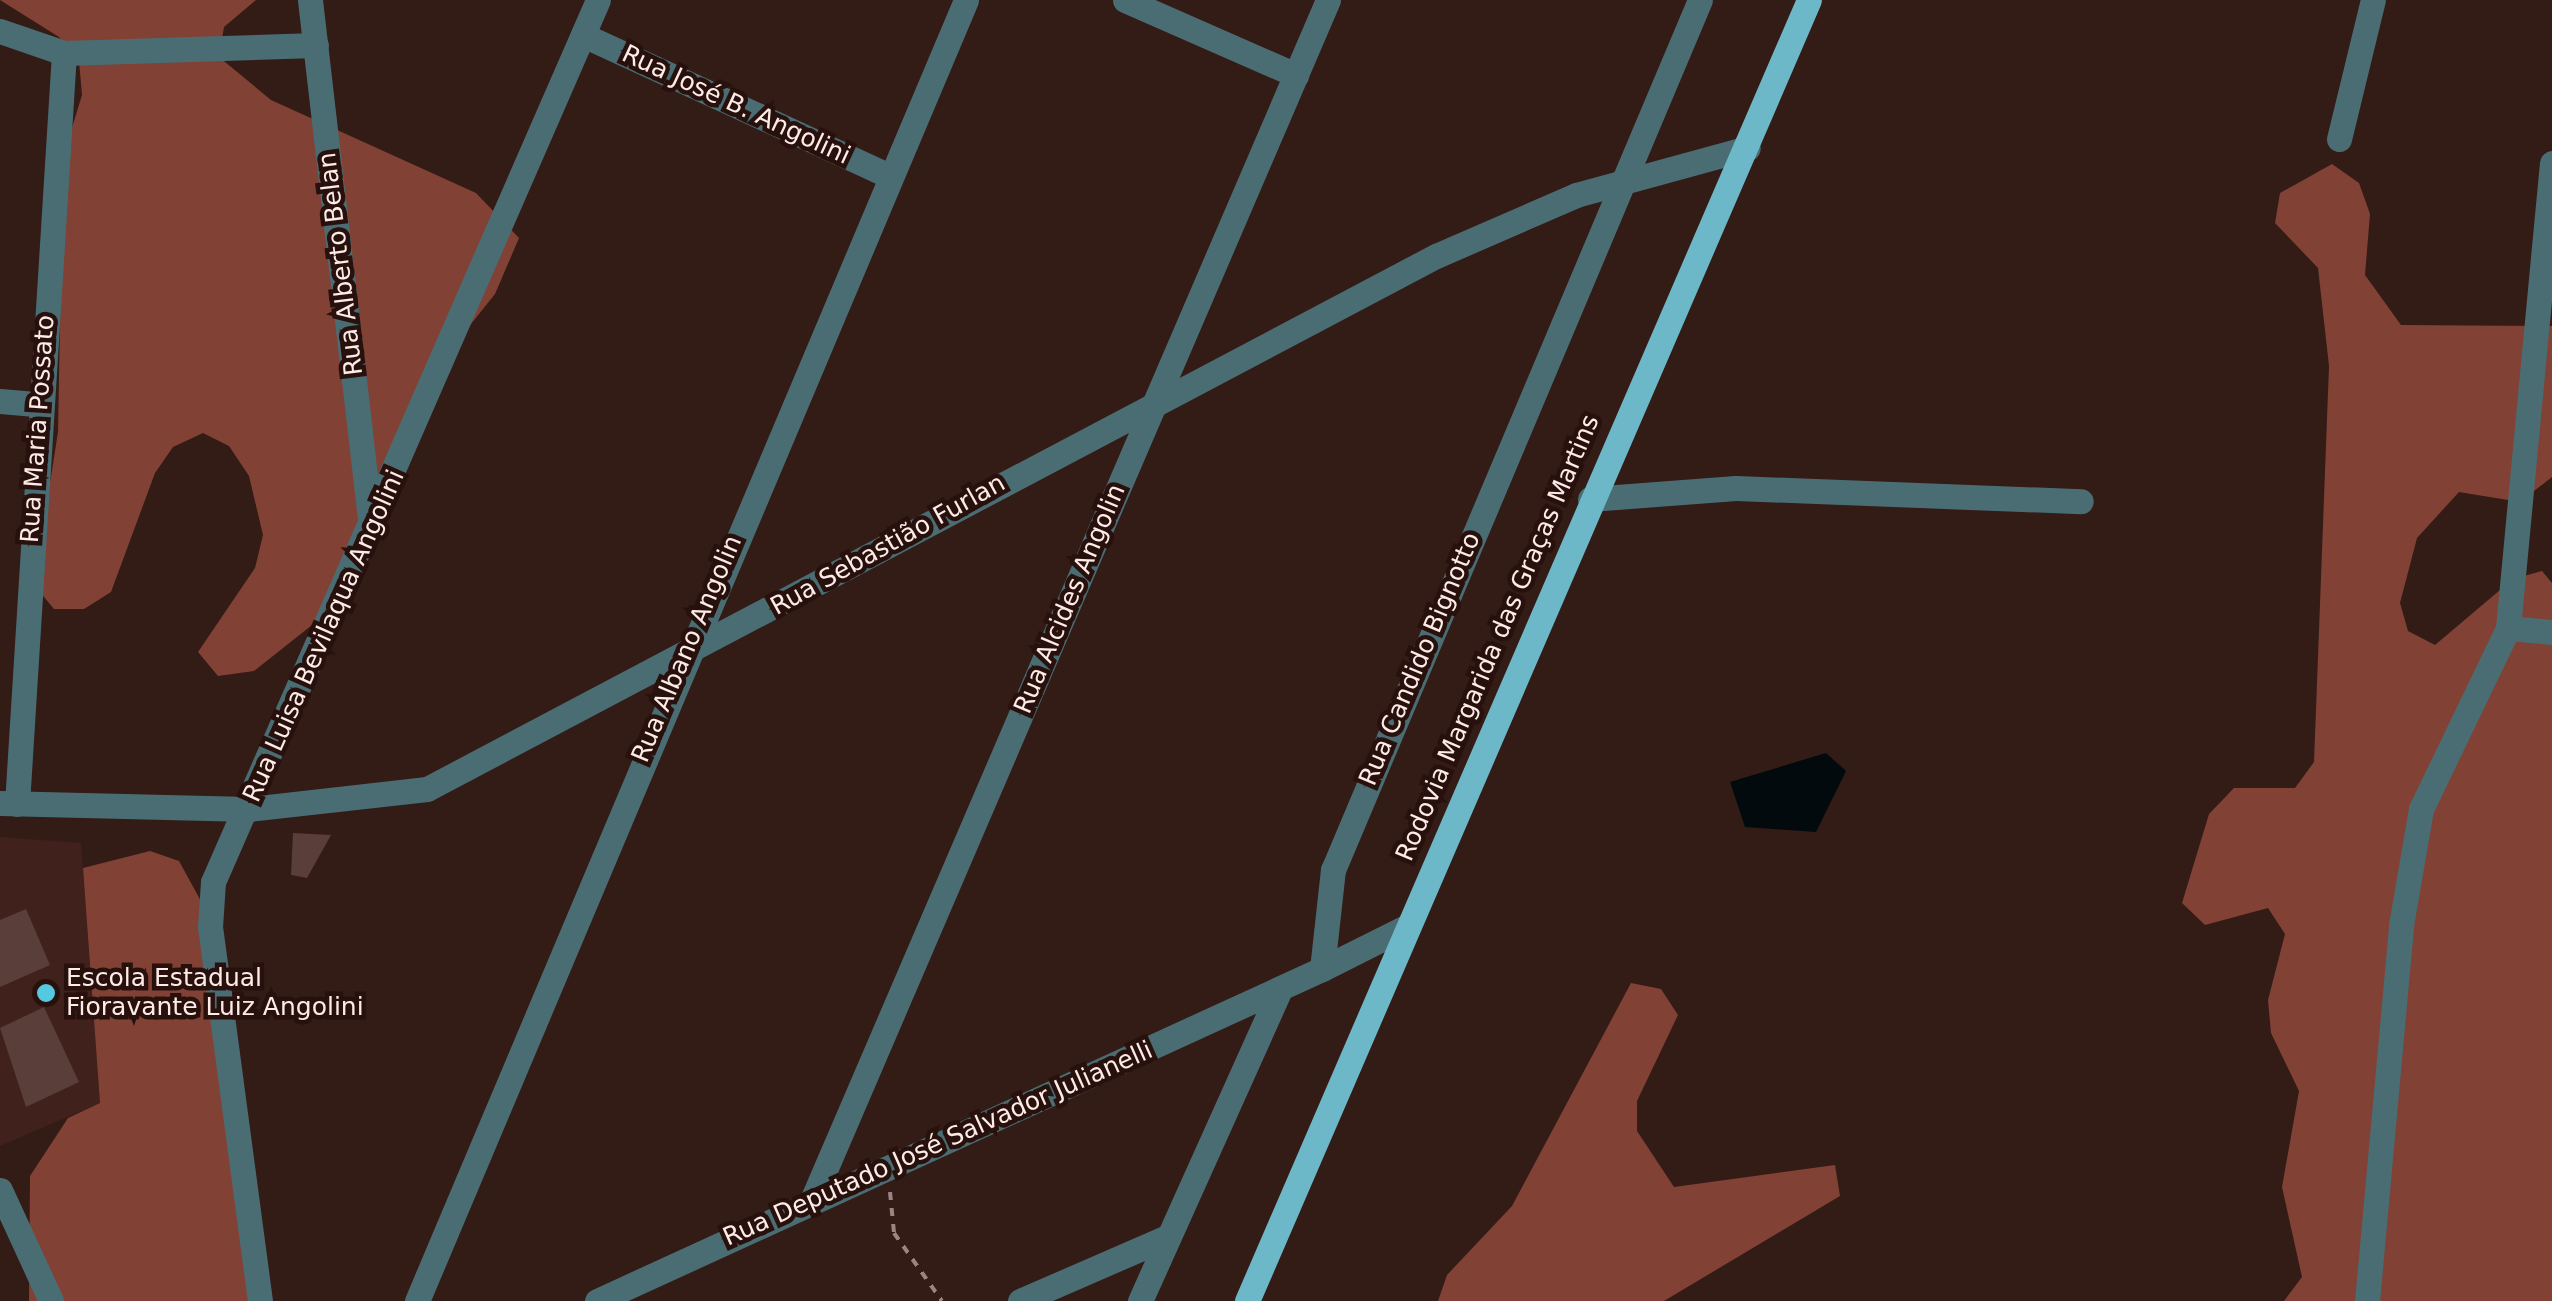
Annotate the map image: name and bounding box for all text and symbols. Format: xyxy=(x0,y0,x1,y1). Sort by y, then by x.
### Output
street label: Rua José B. Angolini xyxy=(617,39,855,171)
street label: Rua Alberto Belan xyxy=(312,151,370,377)
street label: Rua Maria Possato xyxy=(15,314,61,544)
street label: Rodovia Margarida das Graças Martins xyxy=(1390,410,1606,866)
street label: Rua Luisa Bevilaqua Angolini xyxy=(237,465,411,807)
street label: Rua Sebastião Furlan xyxy=(766,468,1010,622)
street label: Rua Alcides Angolin xyxy=(1008,480,1132,718)
street label: Rua Candido Bignotto xyxy=(1353,528,1487,790)
street label: Rua Albano Angolin xyxy=(626,531,748,767)
place label: Escola Estadual Fioravante Luiz Angolini xyxy=(66,964,364,1023)
marker: Escola Estadual Fioravante Luiz Angolini xyxy=(35,982,57,1004)
street label: Rua Deputado José Salvador Julianelli xyxy=(719,1035,1157,1253)

